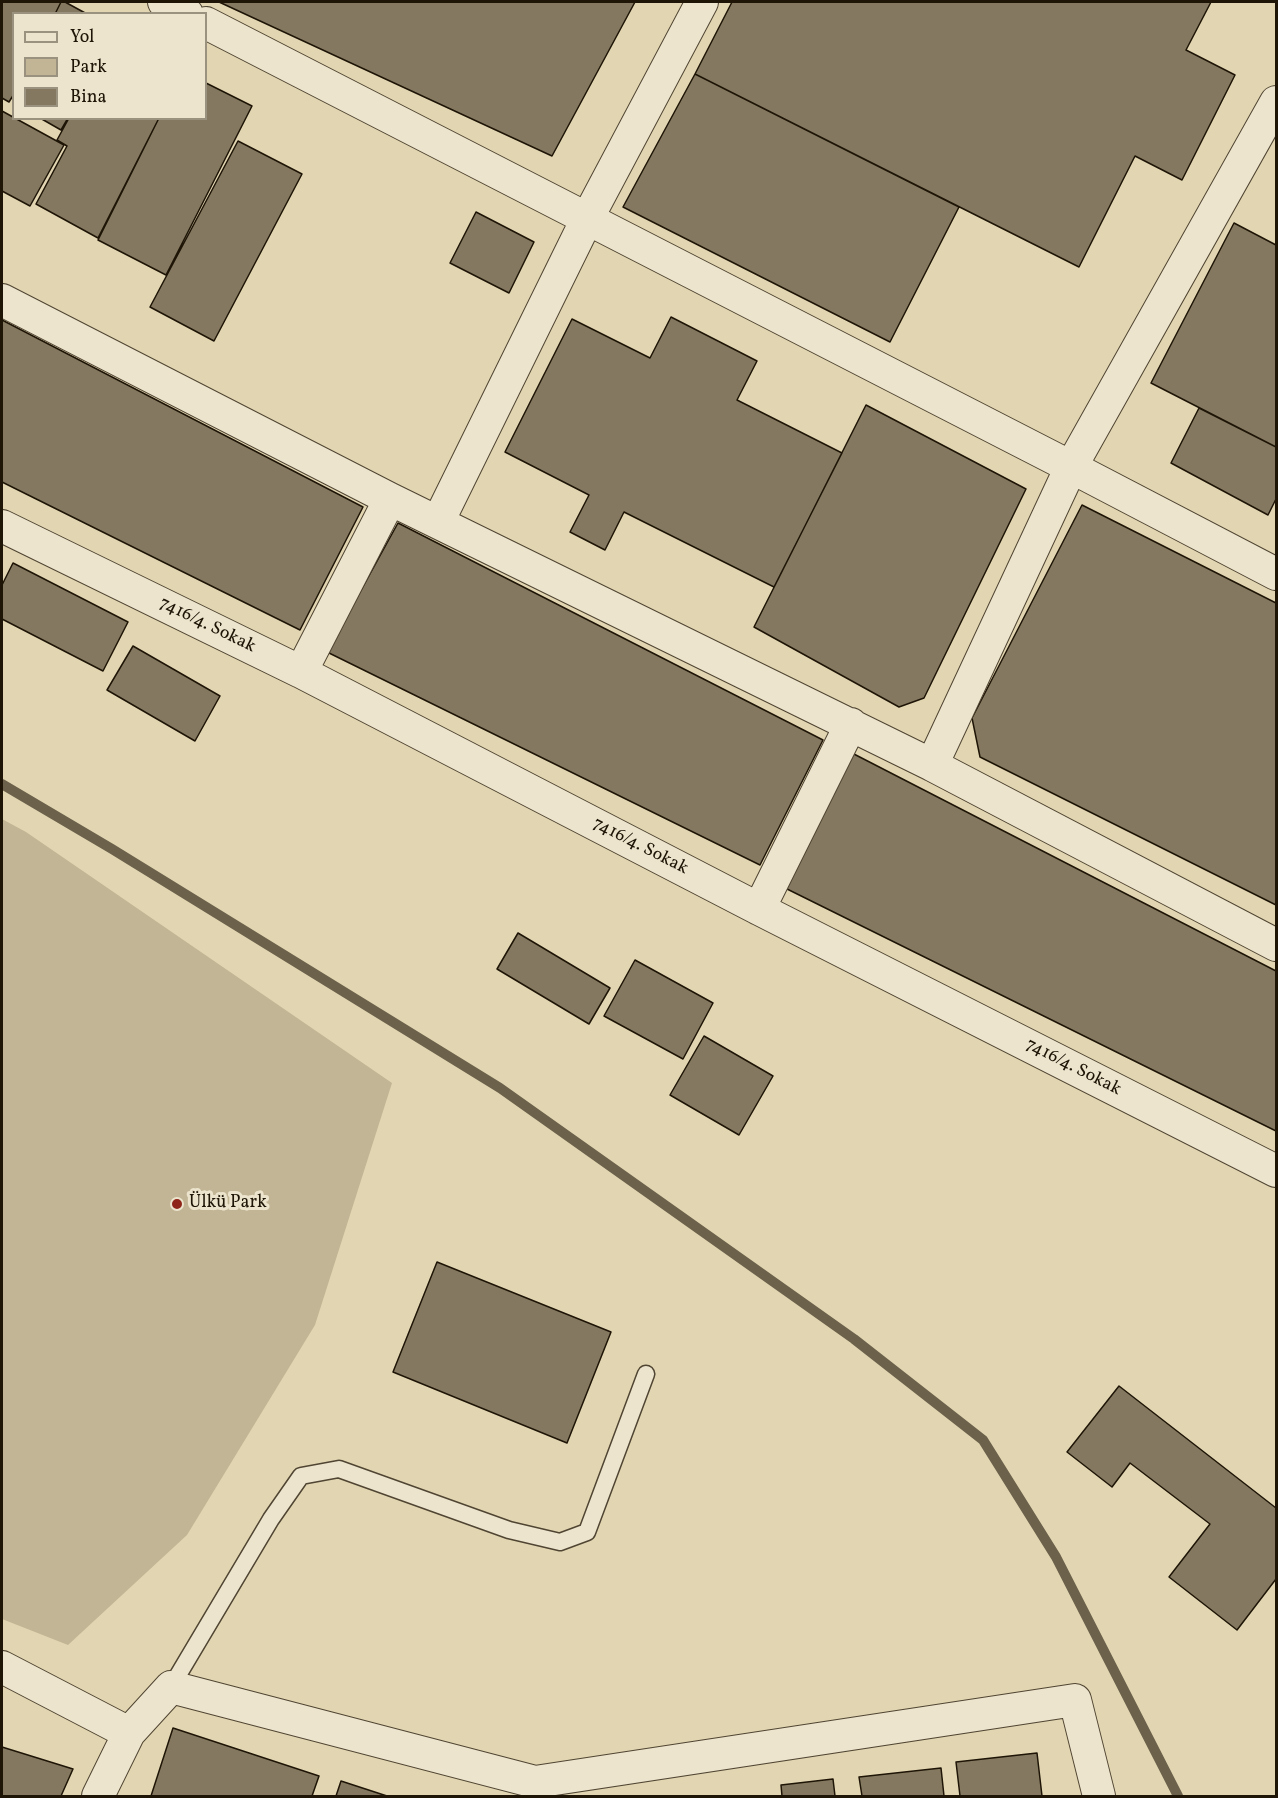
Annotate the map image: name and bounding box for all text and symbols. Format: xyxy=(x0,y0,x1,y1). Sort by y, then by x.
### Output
legend xyxy=(12,12,207,120)
text: Yol xyxy=(70,25,95,50)
text: Park xyxy=(70,55,107,80)
text: Bina xyxy=(70,85,106,110)
street label: 7416/4. Sokak xyxy=(155,593,259,659)
street label: 7416/4. Sokak xyxy=(589,814,691,880)
street label: 7416/4. Sokak xyxy=(1022,1035,1124,1101)
place label: Ülkü Park xyxy=(189,1193,267,1215)
marker: Ülkü Park xyxy=(170,1197,184,1211)

